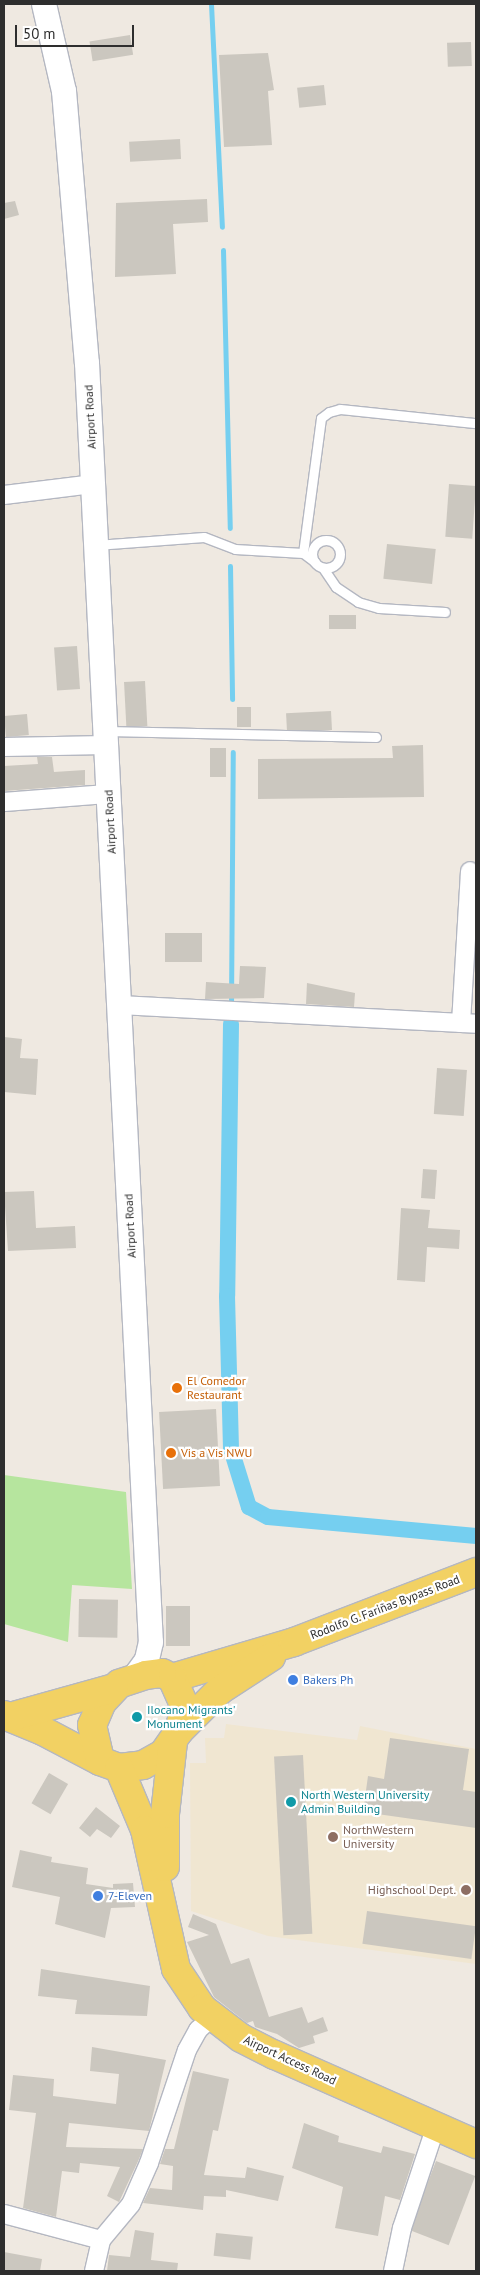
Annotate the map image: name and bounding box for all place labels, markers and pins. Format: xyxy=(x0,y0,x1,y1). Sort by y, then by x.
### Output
place label: El Comedor Restaurant xyxy=(187,1374,246,1402)
marker: El Comedor Restaurant xyxy=(171,1382,183,1394)
place label: Vis a Vis NWU xyxy=(181,1446,253,1460)
marker: Vis a Vis NWU xyxy=(165,1447,177,1459)
place label: Bakers Ph xyxy=(303,1673,353,1687)
marker: Bakers Ph xyxy=(287,1674,299,1686)
place label: Ilocano Migrants' Monument xyxy=(147,1703,235,1731)
marker: Ilocano Migrants' Monument xyxy=(131,1711,143,1723)
place label: North Western University Admin Building xyxy=(301,1788,430,1816)
marker: North Western University Admin Building xyxy=(285,1796,297,1808)
place label: NorthWestern University xyxy=(343,1823,414,1851)
marker: NorthWestern University xyxy=(327,1831,339,1843)
place label: Highschool Dept. xyxy=(368,1883,456,1897)
marker: Highschool Dept. xyxy=(460,1884,472,1896)
place label: 7-Eleven xyxy=(108,1889,152,1903)
marker: 7-Eleven xyxy=(92,1890,104,1902)

